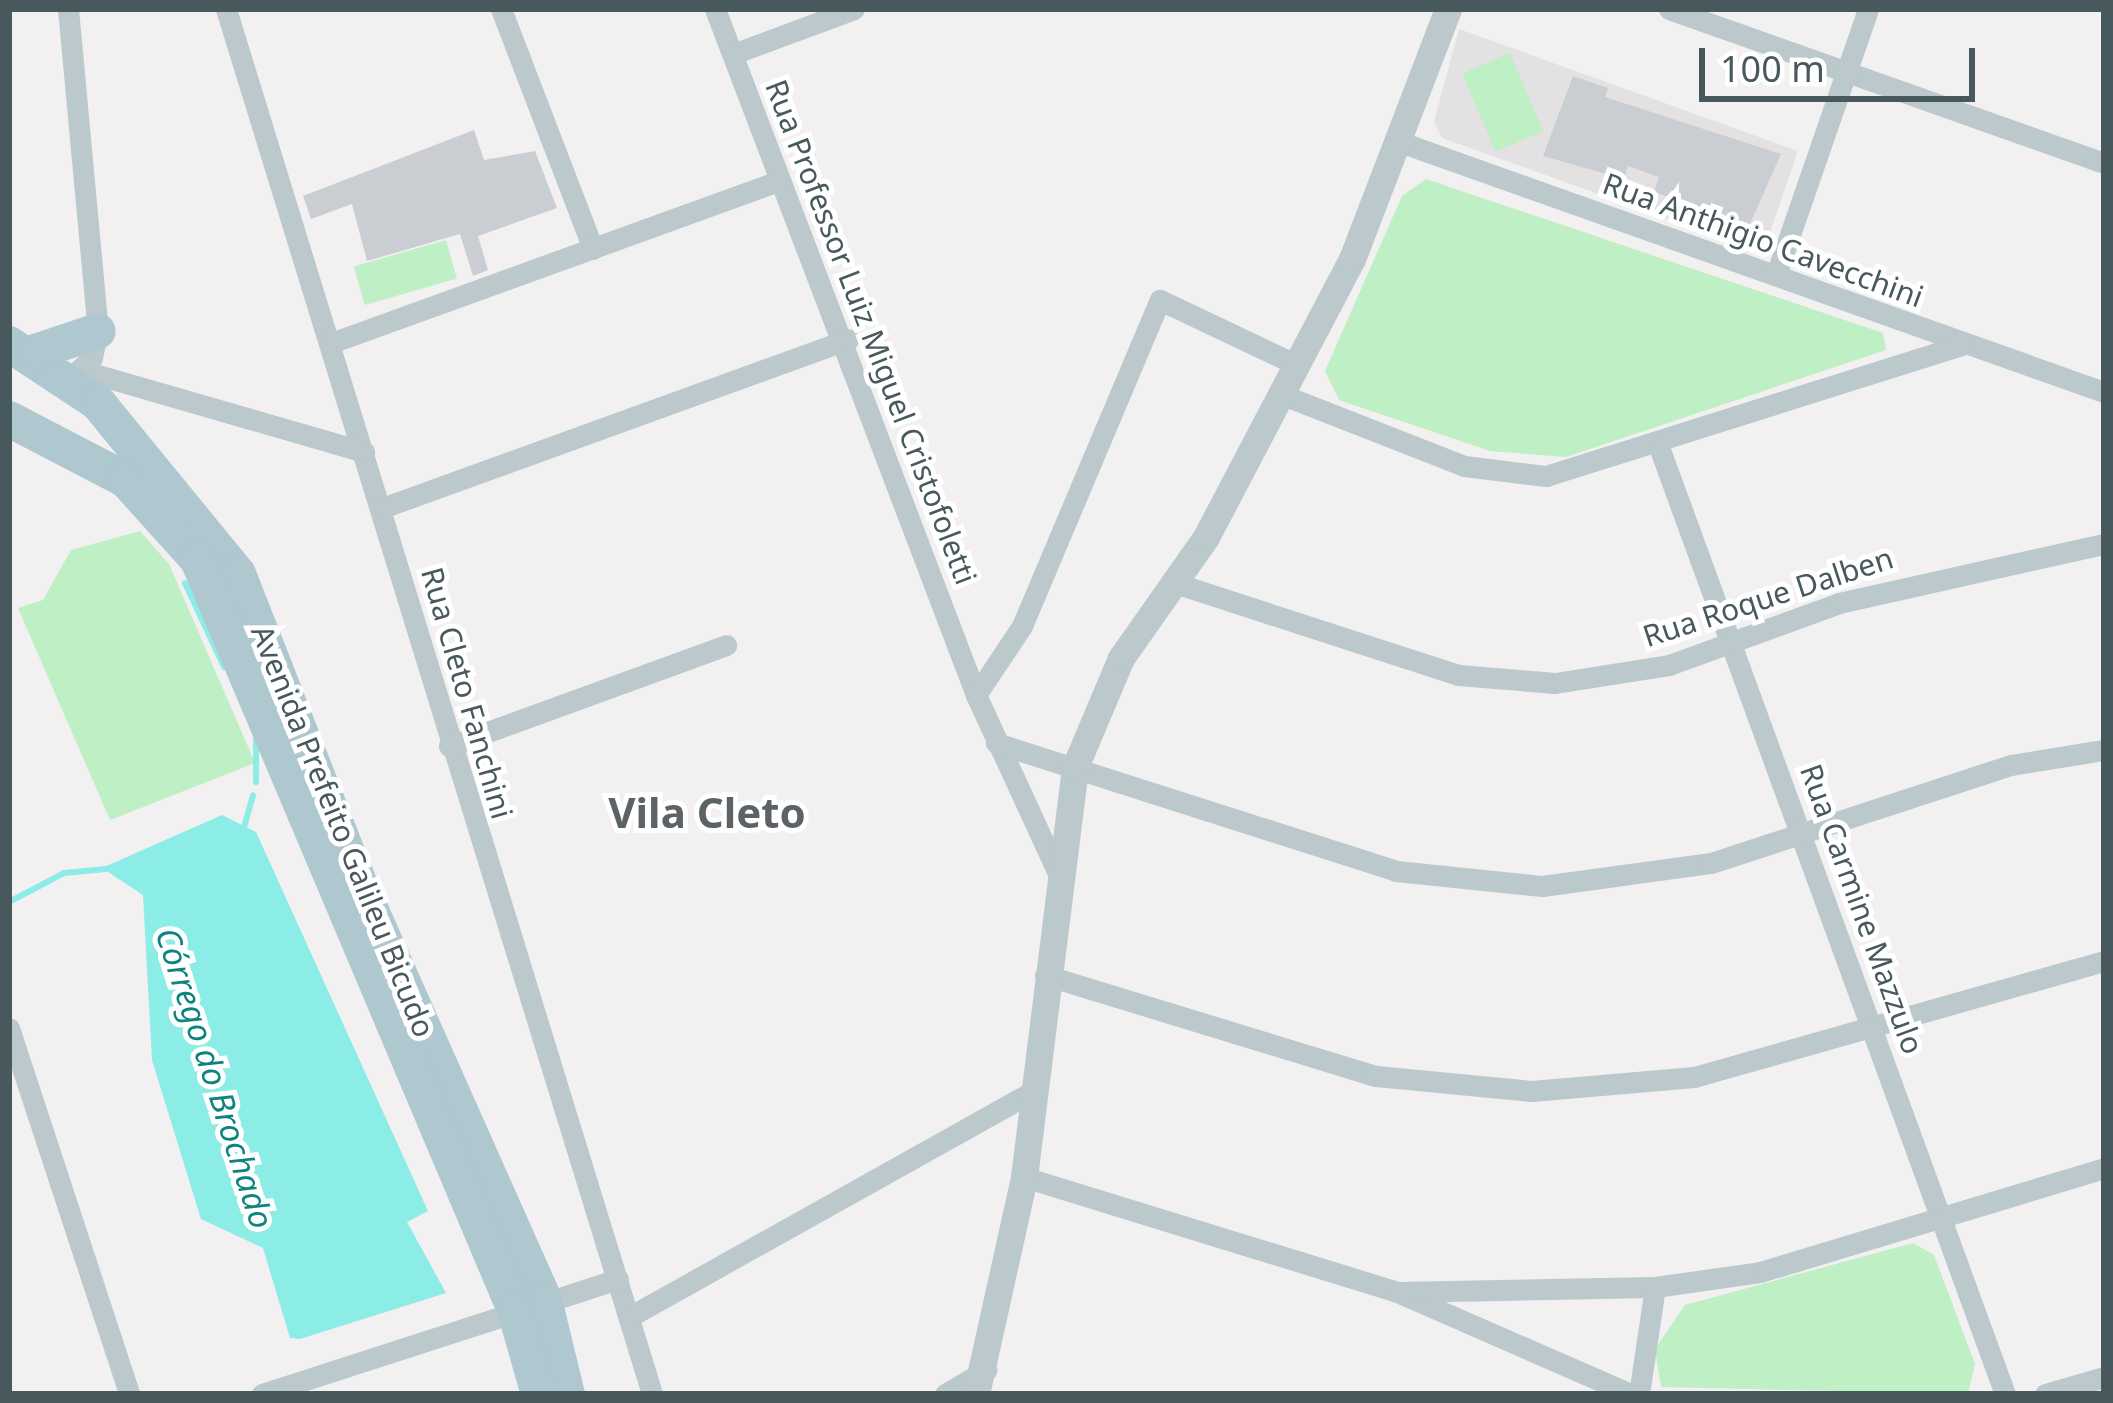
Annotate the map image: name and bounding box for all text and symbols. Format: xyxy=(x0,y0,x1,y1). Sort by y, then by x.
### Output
scale bar xyxy=(1705,24,1981,98)
text: 100 m xyxy=(1720,44,1825,93)
street label: Rua Professor Luiz Miguel Cristofoletti xyxy=(758,75,984,589)
street label: Rua Anthigio Cavecchini xyxy=(1598,165,1928,315)
street label: Rua Roque Dalben xyxy=(1638,540,1898,654)
street label: Rua Cleto Fanchini xyxy=(414,563,520,823)
street label: Avenida Prefeito Galileu Bicudo xyxy=(244,620,442,1042)
street label: Rua Carmine Mazzulo xyxy=(1793,759,1931,1059)
district label: Vila Cleto xyxy=(608,787,806,837)
water label: Córrego do Brochado xyxy=(148,923,282,1233)

